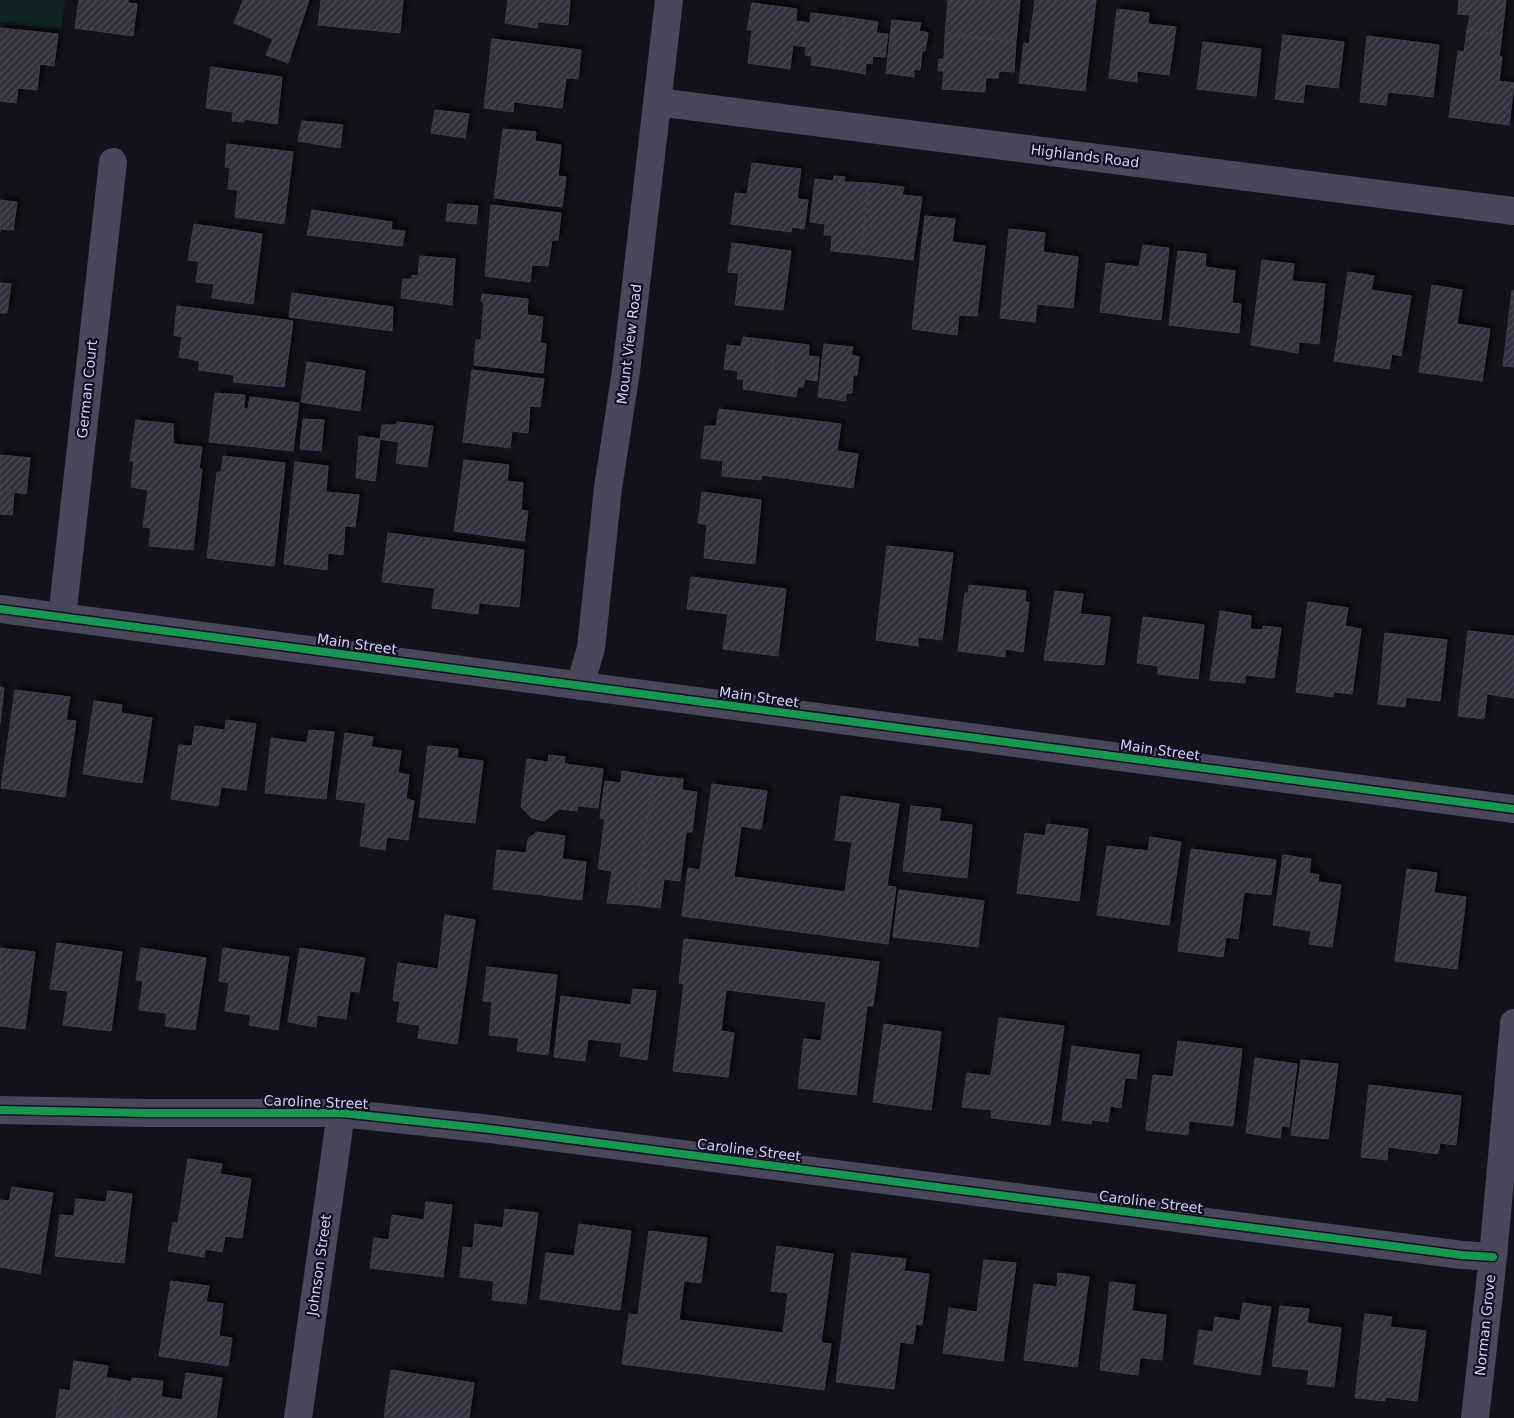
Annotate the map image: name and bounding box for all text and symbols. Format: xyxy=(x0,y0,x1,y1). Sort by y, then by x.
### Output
street label: Highlands Road xyxy=(1030,141,1140,171)
street label: Mount View Road xyxy=(614,283,644,405)
street label: German Court xyxy=(74,338,100,439)
street label: Main Street xyxy=(316,630,398,658)
street label: Main Street xyxy=(718,683,800,711)
street label: Main Street xyxy=(1119,736,1201,764)
street label: Caroline Street xyxy=(263,1092,369,1112)
street label: Caroline Street xyxy=(696,1136,802,1164)
street label: Caroline Street xyxy=(1098,1188,1204,1216)
street label: Johnson Street xyxy=(304,1213,334,1318)
street label: Norman Grove xyxy=(1472,1274,1498,1376)

